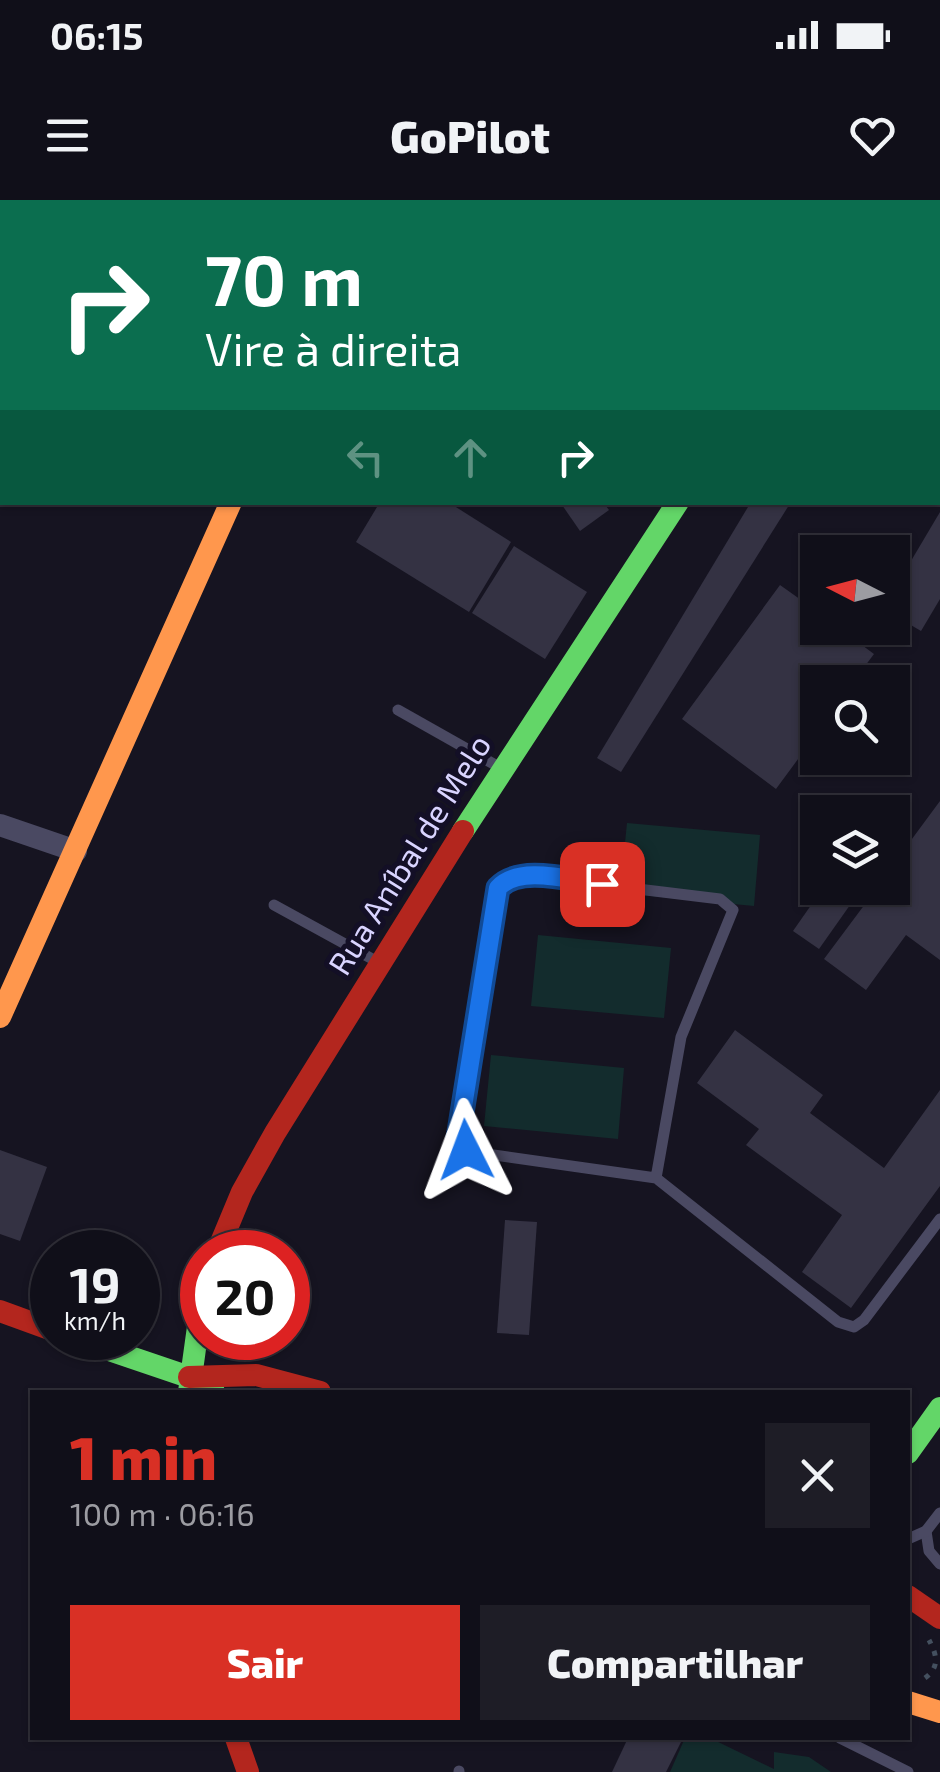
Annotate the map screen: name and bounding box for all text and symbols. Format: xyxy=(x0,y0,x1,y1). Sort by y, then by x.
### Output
text: 06:15 xyxy=(50,12,144,58)
icon: menu xyxy=(40,108,95,163)
text: GoPilot xyxy=(390,108,550,162)
icon: heart xyxy=(845,108,900,163)
text: 70 m xyxy=(205,236,363,320)
icon: right xyxy=(40,240,170,370)
text: Vire à direita xyxy=(205,321,462,375)
icon: left xyxy=(338,430,393,485)
icon: ahead xyxy=(443,430,498,485)
icon: right xyxy=(548,430,603,485)
north arrow xyxy=(800,535,910,645)
map controls xyxy=(800,535,910,905)
button: search xyxy=(800,665,910,775)
street label: Rua Aníbal de Melo xyxy=(319,727,497,981)
button: layers xyxy=(800,795,910,905)
pin xyxy=(560,842,645,927)
icon: arrive xyxy=(575,857,630,912)
position arrow xyxy=(414,1098,518,1202)
speed limit sign: 20 xyxy=(180,1230,310,1360)
text: 19 xyxy=(69,1253,121,1313)
text: km/h xyxy=(64,1305,126,1335)
text: 1 min xyxy=(70,1420,217,1492)
button: close xyxy=(765,1423,870,1528)
text: 100 m · 06:16 xyxy=(70,1494,255,1532)
button: Sair xyxy=(70,1605,460,1720)
button: Compartilhar xyxy=(480,1605,870,1720)

